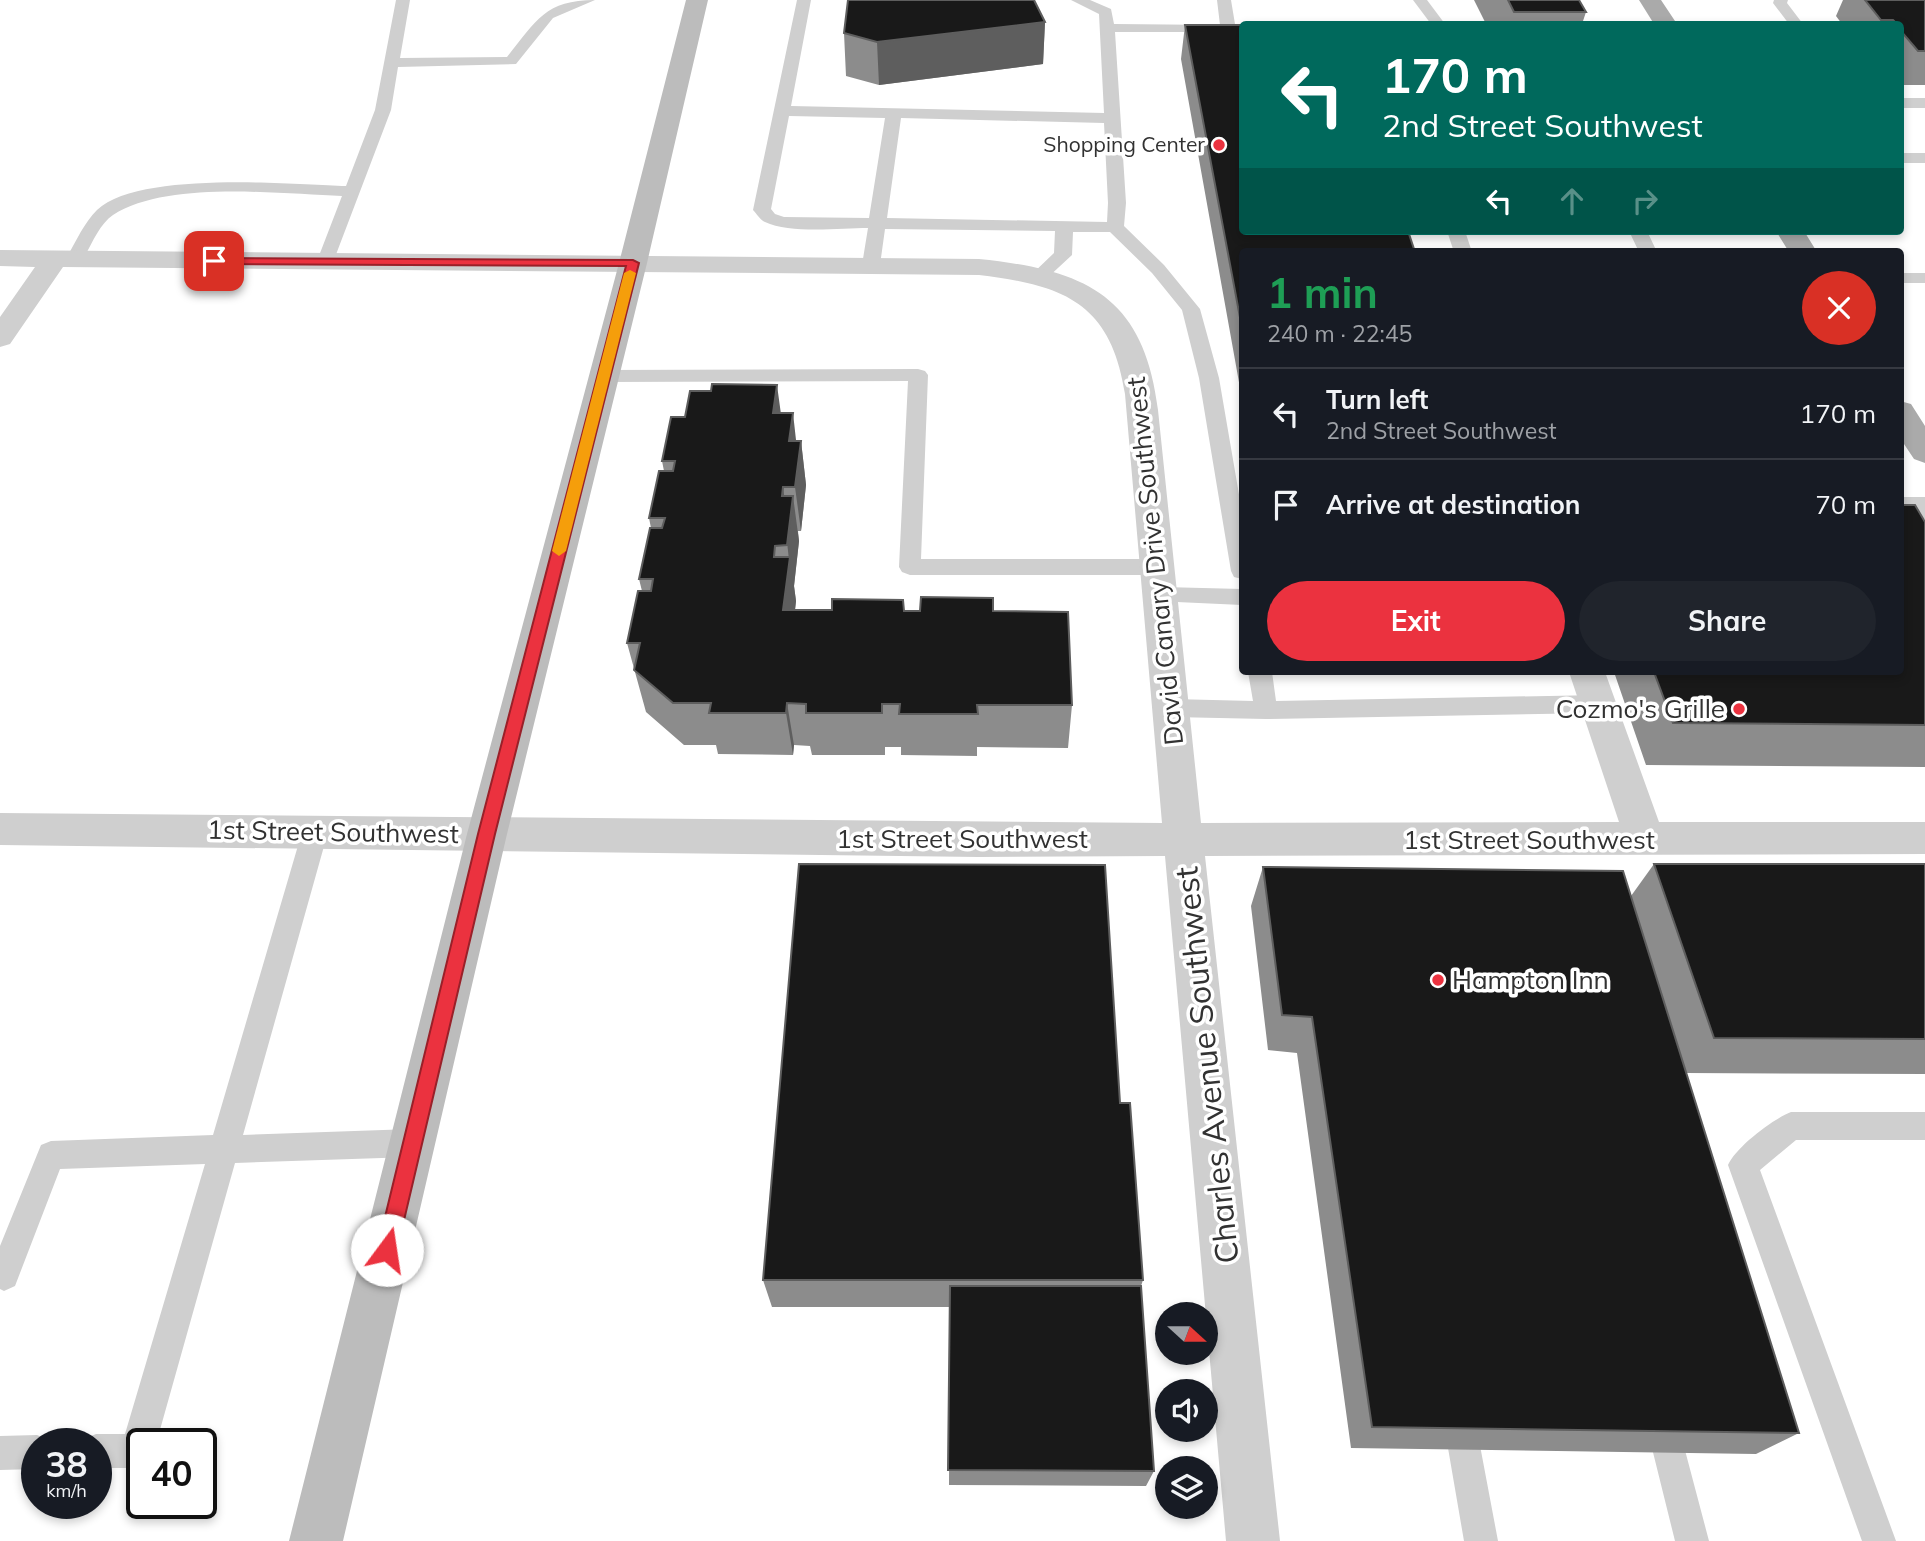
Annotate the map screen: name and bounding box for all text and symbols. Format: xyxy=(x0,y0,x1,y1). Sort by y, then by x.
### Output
text: 170 m xyxy=(1382,44,1528,105)
icon: left xyxy=(1267,49,1358,140)
text: 2nd Street Southwest xyxy=(1382,105,1703,145)
place label: Shopping Center xyxy=(1043,131,1205,157)
marker: Shopping Center xyxy=(1211,137,1227,153)
icon: left xyxy=(1480,182,1518,220)
icon: ahead xyxy=(1553,182,1591,220)
icon: right xyxy=(1626,182,1664,220)
pin xyxy=(184,231,244,291)
icon: arrive xyxy=(195,242,233,280)
text: 1 min xyxy=(1267,266,1378,319)
button: close xyxy=(1802,271,1876,345)
text: 240 m · 22:45 xyxy=(1267,319,1412,348)
street label: David Canary Drive Southwest xyxy=(1119,375,1190,747)
text: Turn left xyxy=(1326,383,1428,416)
icon: left xyxy=(1267,395,1305,433)
text: 170 m xyxy=(1800,397,1876,430)
text: 2nd Street Southwest xyxy=(1326,416,1557,445)
icon: arrive xyxy=(1267,486,1305,524)
text: Arrive at destination xyxy=(1326,488,1581,521)
text: 70 m xyxy=(1815,488,1876,521)
button: Exit xyxy=(1267,581,1565,661)
button: Share xyxy=(1579,581,1876,661)
place label: Cozmo's Grille xyxy=(1556,692,1725,725)
marker: Cozmo's Grille xyxy=(1731,701,1747,717)
street label: 1st Street Southwest xyxy=(207,813,459,850)
street label: 1st Street Southwest xyxy=(836,822,1088,855)
street label: 1st Street Southwest xyxy=(1403,823,1655,856)
street label: Charles Avenue Southwest xyxy=(1165,865,1247,1266)
place label: Hampton Inn xyxy=(1452,963,1609,996)
marker: Hampton Inn xyxy=(1430,972,1446,988)
position arrow xyxy=(350,1213,424,1287)
north arrow xyxy=(1155,1302,1218,1365)
map controls xyxy=(1155,1302,1218,1519)
button: sound xyxy=(1155,1379,1218,1442)
speed limit sign: 40 xyxy=(126,1428,217,1519)
text: 38 xyxy=(45,1442,88,1486)
button: layers xyxy=(1155,1456,1218,1519)
text: km/h xyxy=(46,1479,87,1502)

